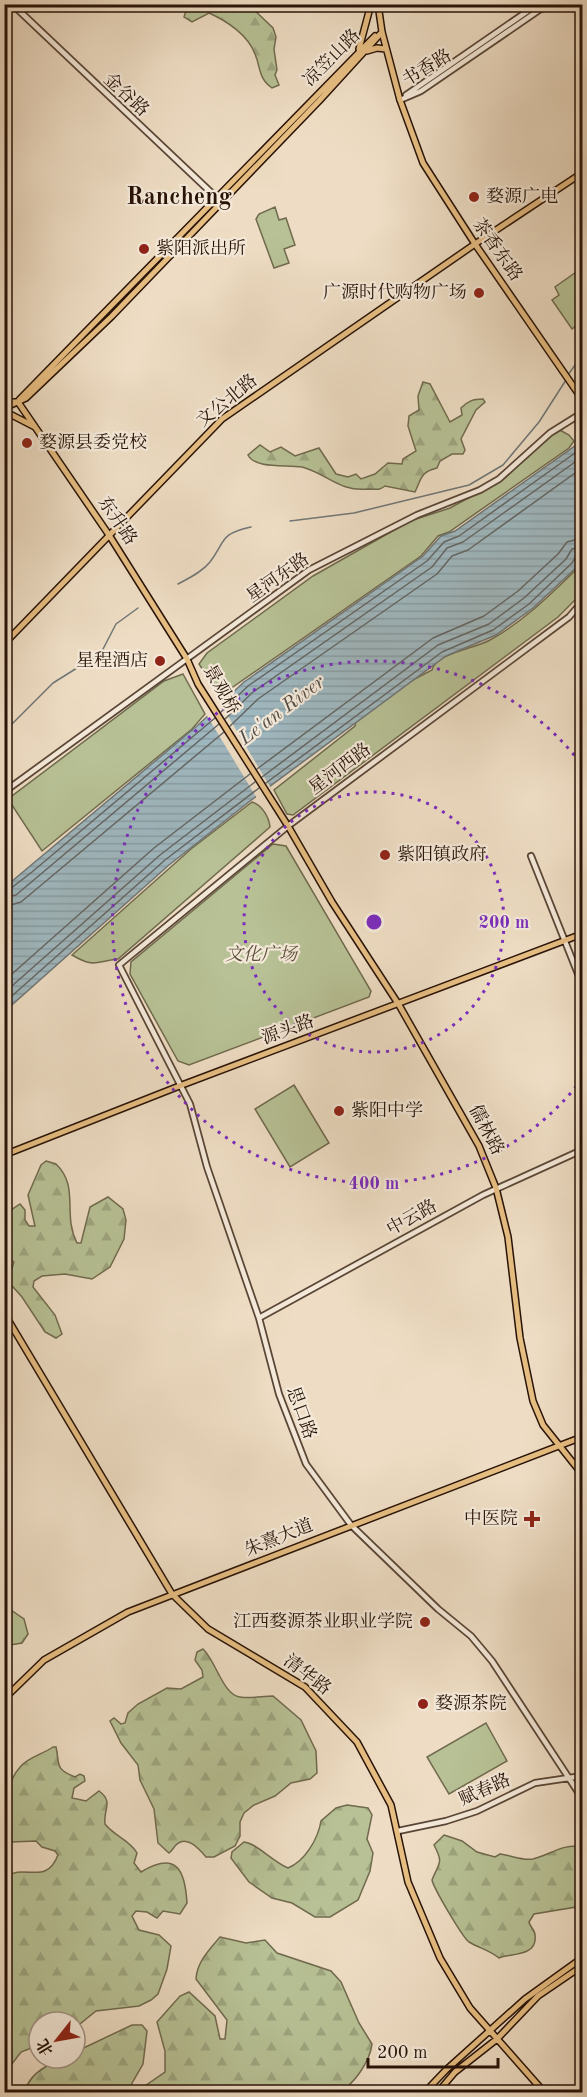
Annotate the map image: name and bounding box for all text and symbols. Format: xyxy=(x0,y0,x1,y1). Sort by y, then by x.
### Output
street label: 凉笠山路 xyxy=(299,25,364,90)
street label: 书香路 xyxy=(398,45,455,90)
street label: 金谷路 xyxy=(100,69,153,120)
district label: Rancheng xyxy=(126,186,233,210)
place label: 婺源广电 xyxy=(486,186,558,206)
marker: 婺源广电 xyxy=(467,190,481,204)
street label: 茶香东路 xyxy=(469,214,527,285)
place label: 紫阳派出所 xyxy=(156,238,246,258)
marker: 紫阳派出所 xyxy=(137,242,151,256)
place label: 广源时代购物广场 xyxy=(323,282,467,302)
marker: 广源时代购物广场 xyxy=(472,286,486,300)
street label: 文公北路 xyxy=(192,370,261,431)
place label: 婺源县委党校 xyxy=(39,432,147,452)
marker: 婺源县委党校 xyxy=(20,436,34,450)
street label: 东升路 xyxy=(94,492,141,548)
street label: 星河东路 xyxy=(242,548,313,606)
place label: 星程酒店 xyxy=(76,650,148,670)
marker: 星程酒店 xyxy=(153,654,167,668)
street label: 景观桥 xyxy=(200,661,244,718)
water label: Le'an River xyxy=(235,672,329,750)
street label: 星河西路 xyxy=(305,739,374,798)
place label: 紫阳镇政府 xyxy=(397,844,487,864)
marker: 紫阳镇政府 xyxy=(378,848,392,862)
centre of rings xyxy=(364,912,384,932)
text: 200 m xyxy=(479,914,529,932)
park label: 文化广场 xyxy=(225,944,299,964)
street label: 源头路 xyxy=(259,1010,316,1048)
place label: 紫阳中学 xyxy=(351,1100,423,1120)
street label: 儒林路 xyxy=(465,1101,508,1158)
marker: 紫阳中学 xyxy=(332,1104,346,1118)
text: 400 m xyxy=(349,1175,399,1193)
street label: 中云路 xyxy=(383,1195,440,1239)
street label: 思口路 xyxy=(283,1384,321,1441)
place label: 中医院 xyxy=(464,1508,518,1528)
marker: 中医院 xyxy=(523,1510,541,1528)
street label: 朱熹大道 xyxy=(242,1514,316,1560)
place label: 江西婺源茶业职业学院 xyxy=(233,1611,413,1631)
marker: 江西婺源茶业职业学院 xyxy=(418,1615,432,1629)
street label: 清华路 xyxy=(280,1650,335,1698)
place label: 婺源茶院 xyxy=(435,1693,507,1713)
marker: 婺源茶院 xyxy=(416,1697,430,1711)
street label: 赋春路 xyxy=(456,1769,513,1809)
north arrow xyxy=(27,2010,87,2070)
scale bar xyxy=(368,2031,498,2069)
text: 北 xyxy=(33,2036,57,2059)
text: 200 m xyxy=(377,2044,428,2062)

